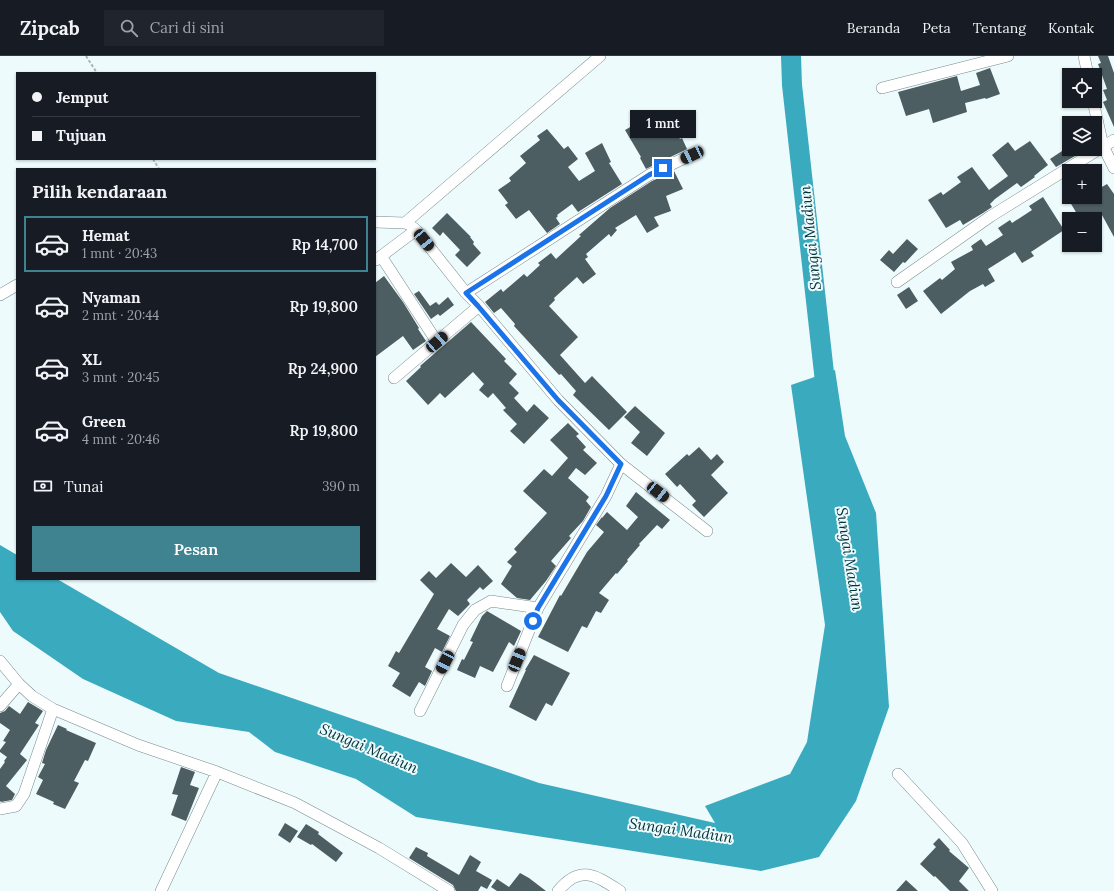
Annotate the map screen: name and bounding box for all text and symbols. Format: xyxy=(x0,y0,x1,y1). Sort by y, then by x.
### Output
search box xyxy=(104,10,384,46)
text: Zipcab xyxy=(20,16,80,40)
icon: search xyxy=(118,17,140,39)
text: Cari di sini xyxy=(150,18,224,37)
text: Beranda xyxy=(847,19,900,37)
text: Peta xyxy=(922,19,951,37)
text: Tentang xyxy=(973,19,1026,37)
text: Kontak xyxy=(1048,19,1094,37)
map controls xyxy=(1062,68,1102,252)
button: locate xyxy=(1062,68,1102,108)
text: Jemput xyxy=(56,88,109,107)
callout: 1 mnt xyxy=(630,110,696,138)
text: 1 mnt xyxy=(646,115,680,132)
button: layers xyxy=(1062,116,1102,156)
text: Tujuan xyxy=(56,126,106,145)
car xyxy=(679,144,705,166)
route end xyxy=(654,159,672,177)
button: + xyxy=(1062,164,1102,204)
text: Pilih kendaraan xyxy=(32,180,167,203)
water label: Sungai Madiun xyxy=(795,184,825,291)
button: − xyxy=(1062,212,1102,252)
icon: car xyxy=(34,226,70,262)
text: Hemat xyxy=(82,226,130,245)
car xyxy=(412,227,436,253)
text: Rp 14,700 xyxy=(292,235,358,254)
text: 1 mnt · 20:43 xyxy=(82,245,157,262)
icon: car xyxy=(34,288,70,324)
text: Nyaman xyxy=(82,288,141,307)
text: Rp 19,800 xyxy=(290,297,358,316)
text: 2 mnt · 20:44 xyxy=(82,307,159,324)
car xyxy=(424,330,450,354)
icon: car xyxy=(34,350,70,386)
text: XL xyxy=(82,350,102,369)
text: Rp 24,900 xyxy=(288,359,358,378)
text: 3 mnt · 20:45 xyxy=(82,369,160,386)
icon: car xyxy=(34,412,70,448)
text: Green xyxy=(82,412,126,431)
text: Rp 19,800 xyxy=(290,421,358,440)
text: 4 mnt · 20:46 xyxy=(82,431,160,448)
icon: cash xyxy=(32,475,54,497)
text: Tunai xyxy=(64,477,103,496)
text: 390 m xyxy=(322,478,360,495)
car xyxy=(645,480,671,504)
water label: Sungai Madiun xyxy=(832,506,868,613)
button: Pesan xyxy=(32,526,360,572)
route start xyxy=(524,612,542,630)
car xyxy=(507,647,527,673)
car xyxy=(434,649,456,675)
water label: Sungai Madiun xyxy=(317,719,422,777)
water label: Sungai Madiun xyxy=(628,813,735,847)

